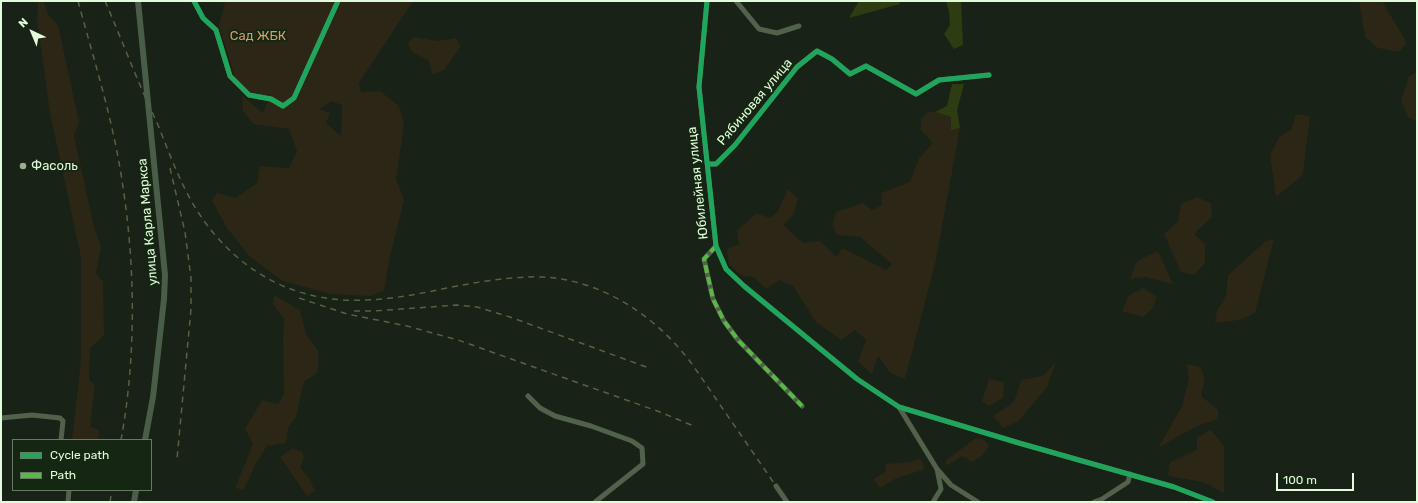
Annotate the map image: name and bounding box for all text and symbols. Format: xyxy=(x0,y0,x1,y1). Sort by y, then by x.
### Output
north arrow xyxy=(12,12,52,52)
text: N xyxy=(16,16,31,30)
park label: Сад ЖБК xyxy=(230,28,286,44)
street label: Рябиновая улица xyxy=(714,55,796,149)
street label: Юбилейная улица xyxy=(684,126,712,240)
place label: Фасоль xyxy=(31,158,78,174)
street label: улица Карла Маркса xyxy=(135,158,161,286)
marker: Фасоль xyxy=(18,161,28,171)
legend xyxy=(12,439,152,491)
text: Cycle path xyxy=(50,448,109,462)
scale bar xyxy=(1278,465,1356,491)
text: Path xyxy=(50,468,76,482)
text: 100 m xyxy=(1283,473,1317,487)

